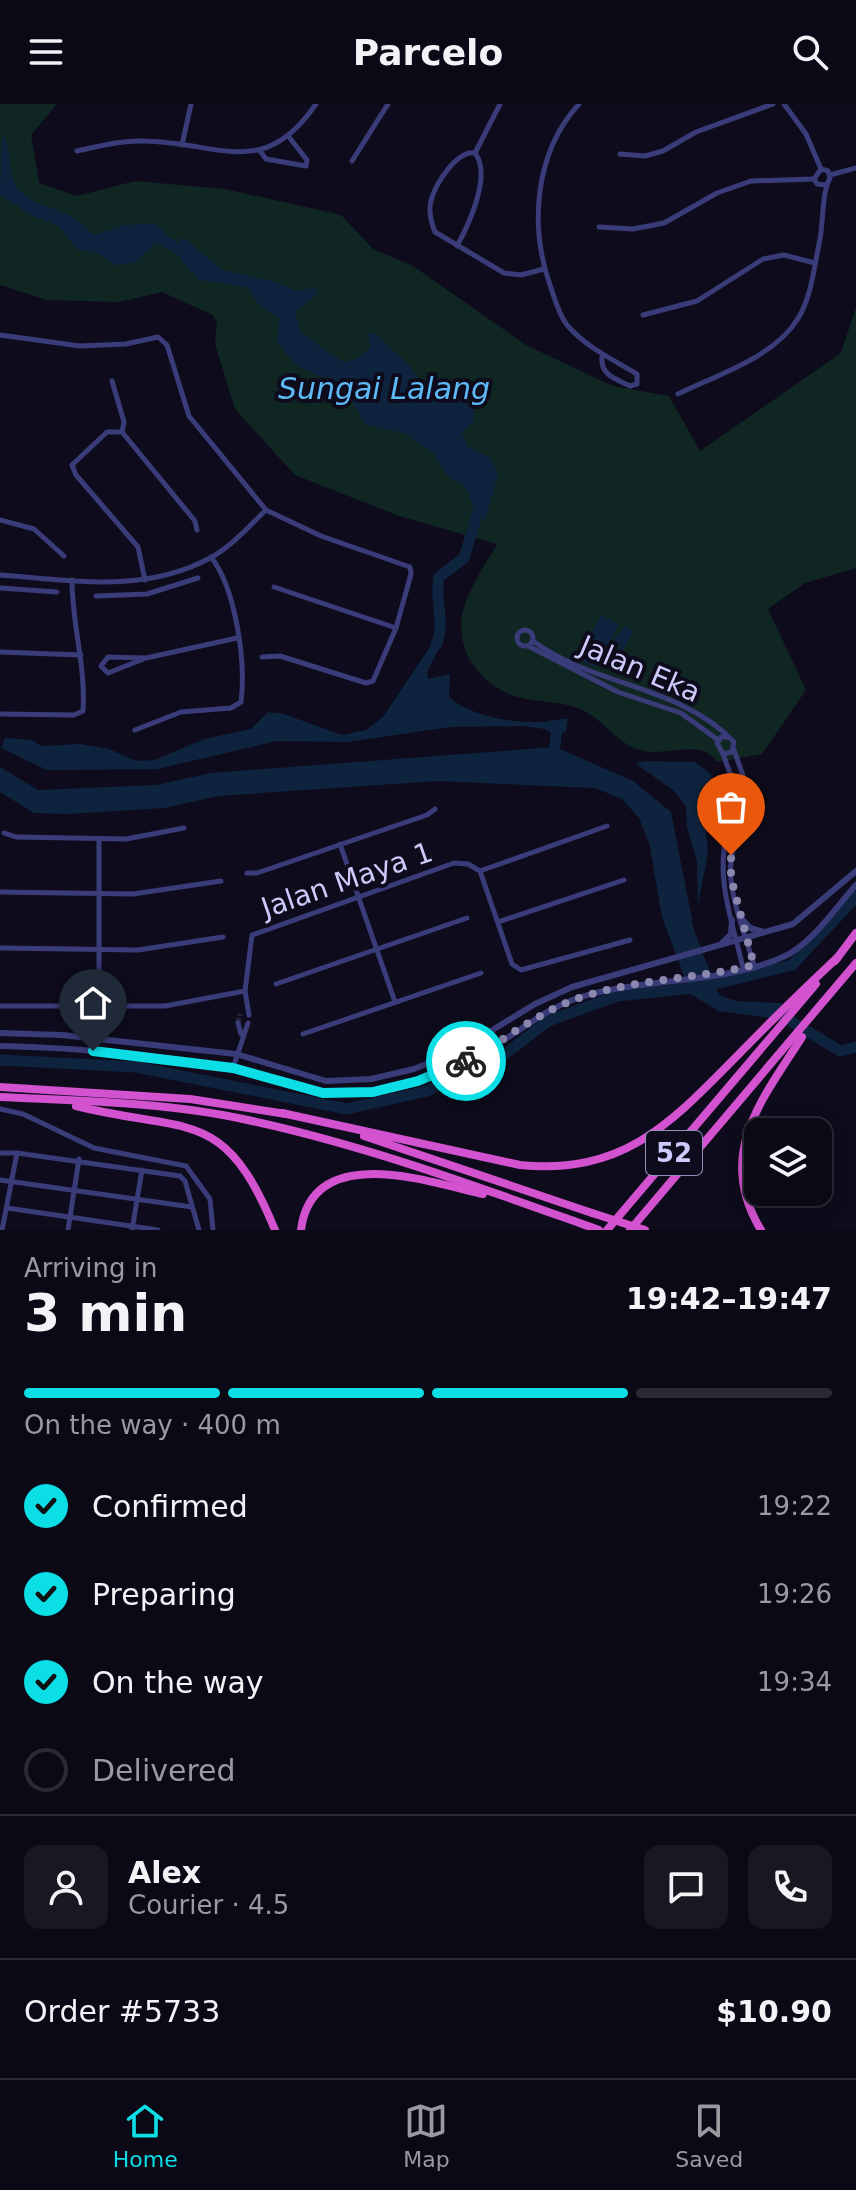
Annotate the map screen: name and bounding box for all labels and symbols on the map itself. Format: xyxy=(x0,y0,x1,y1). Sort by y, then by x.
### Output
water label: Sungai Lalang xyxy=(278,371,490,406)
street label: Jalan Eka xyxy=(573,628,705,709)
pin xyxy=(697,773,765,855)
street label: Jalan Maya 1 xyxy=(255,835,437,925)
pin xyxy=(59,969,127,1051)
courier xyxy=(426,1021,506,1101)
road number: 52 xyxy=(646,1131,702,1175)

